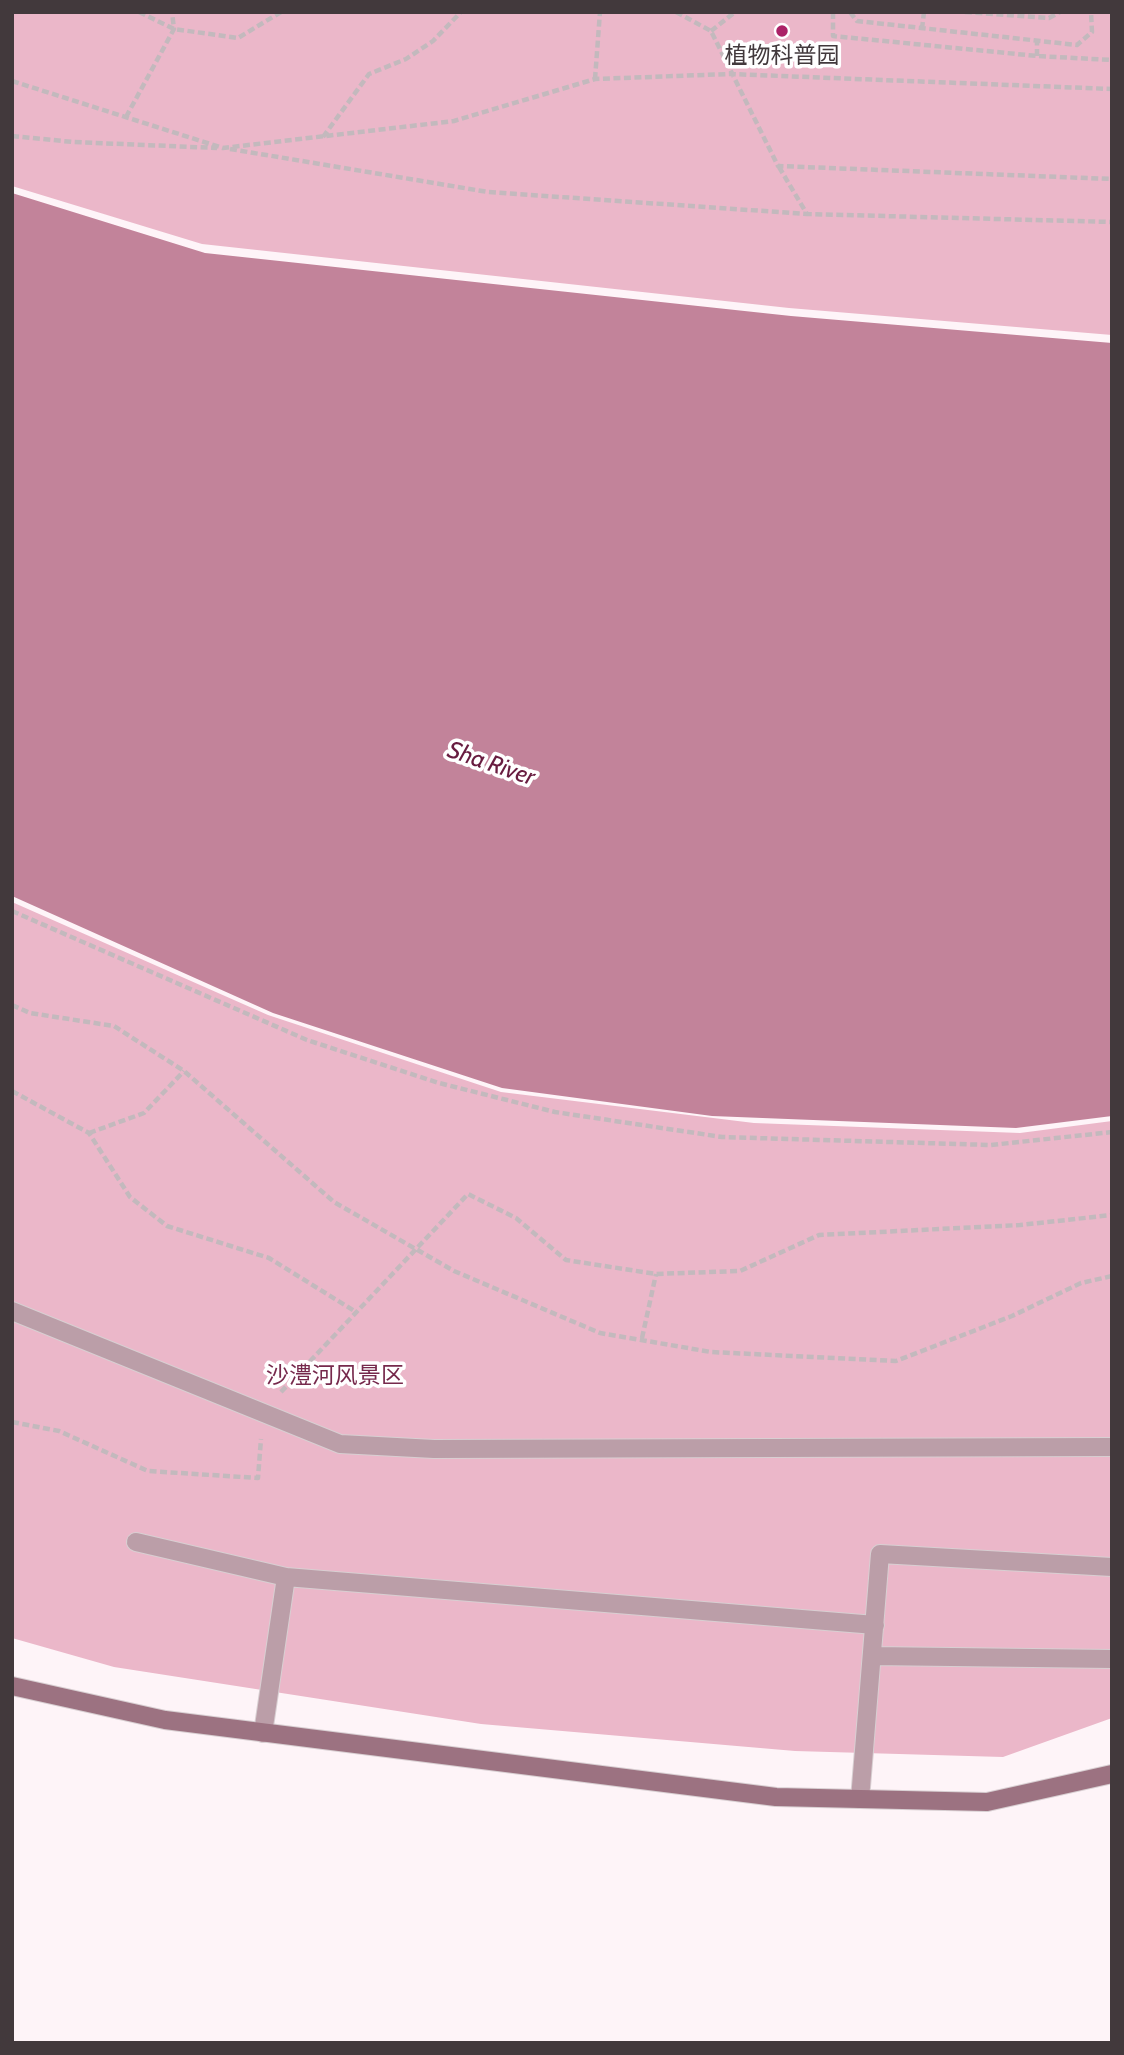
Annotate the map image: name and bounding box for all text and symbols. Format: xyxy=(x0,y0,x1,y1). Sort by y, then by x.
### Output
marker: 植物科普园 xyxy=(774,23,790,39)
place label: 植物科普园 xyxy=(725,42,839,70)
water label: Sha River xyxy=(444,736,538,792)
park label: 沙澧河风景区 xyxy=(266,1362,404,1390)

